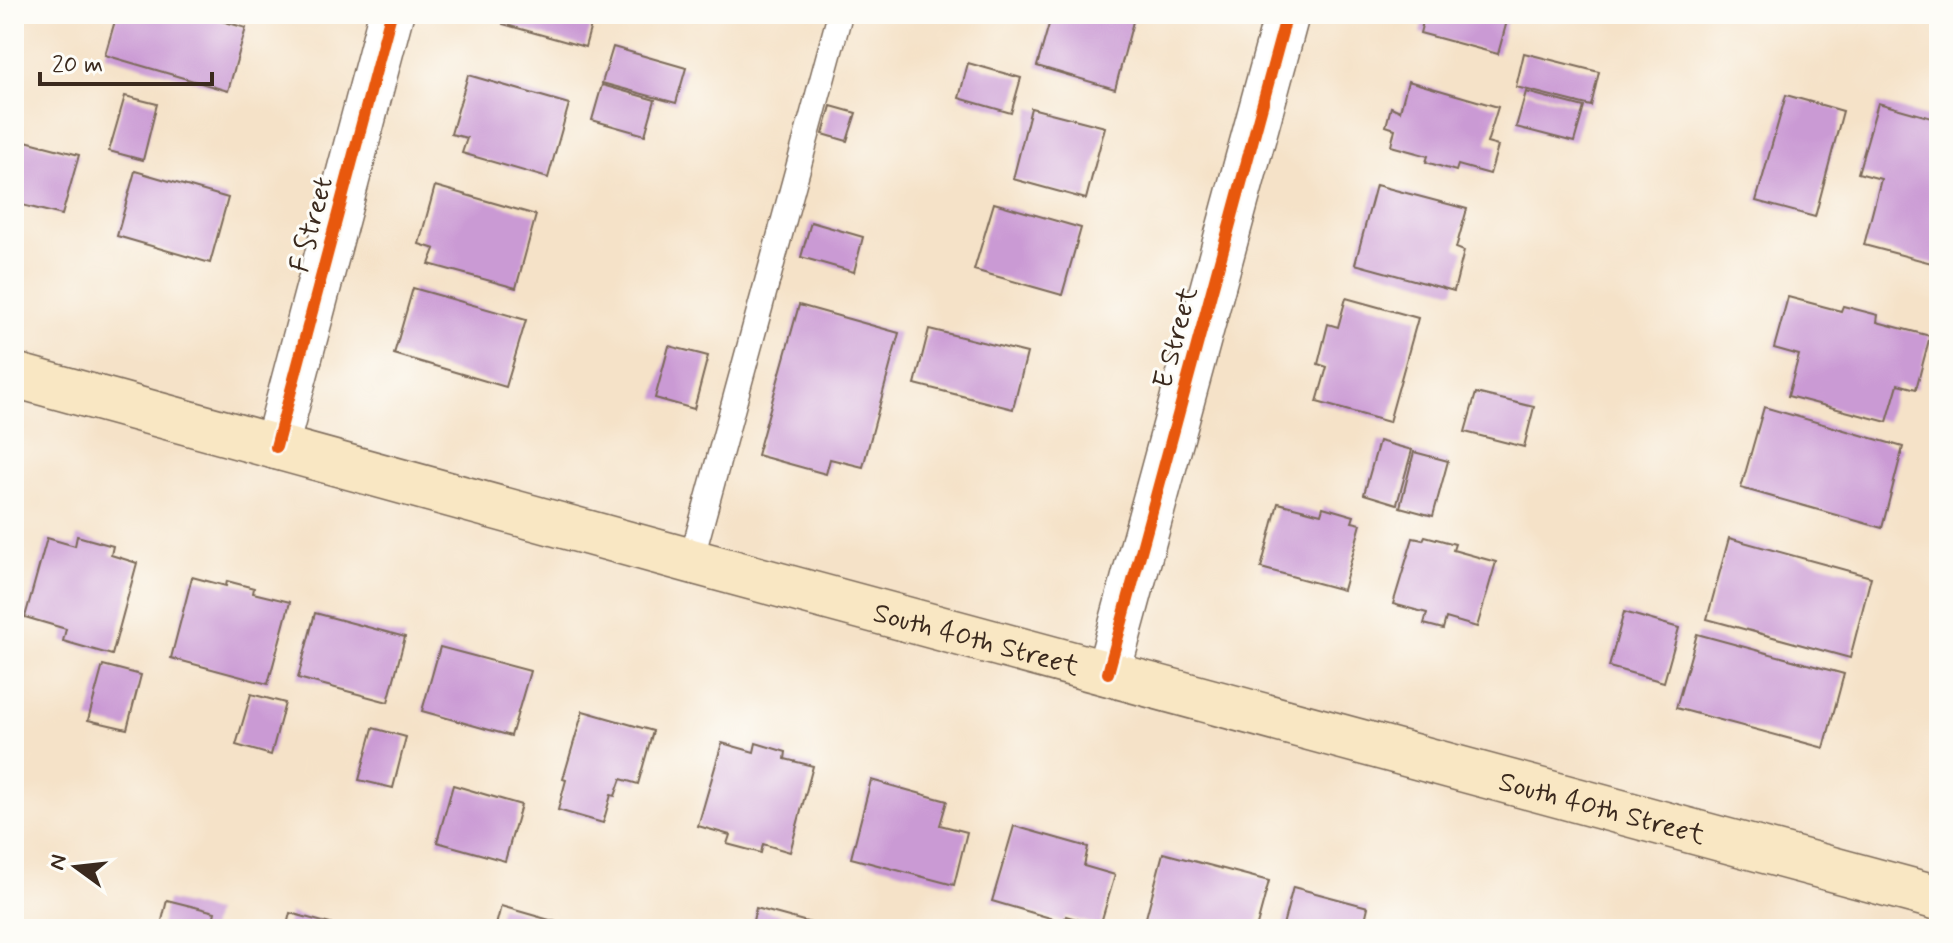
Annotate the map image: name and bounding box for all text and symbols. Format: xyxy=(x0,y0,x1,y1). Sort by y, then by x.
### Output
scale bar xyxy=(40,36,212,86)
text: 20 m xyxy=(52,50,103,81)
street label: F Street xyxy=(282,173,343,277)
street label: E Street xyxy=(1145,282,1208,393)
street label: South 40th Street xyxy=(869,595,1084,686)
street label: South 40th Street xyxy=(1494,764,1709,855)
north arrow xyxy=(36,827,116,907)
text: N xyxy=(43,852,74,873)

